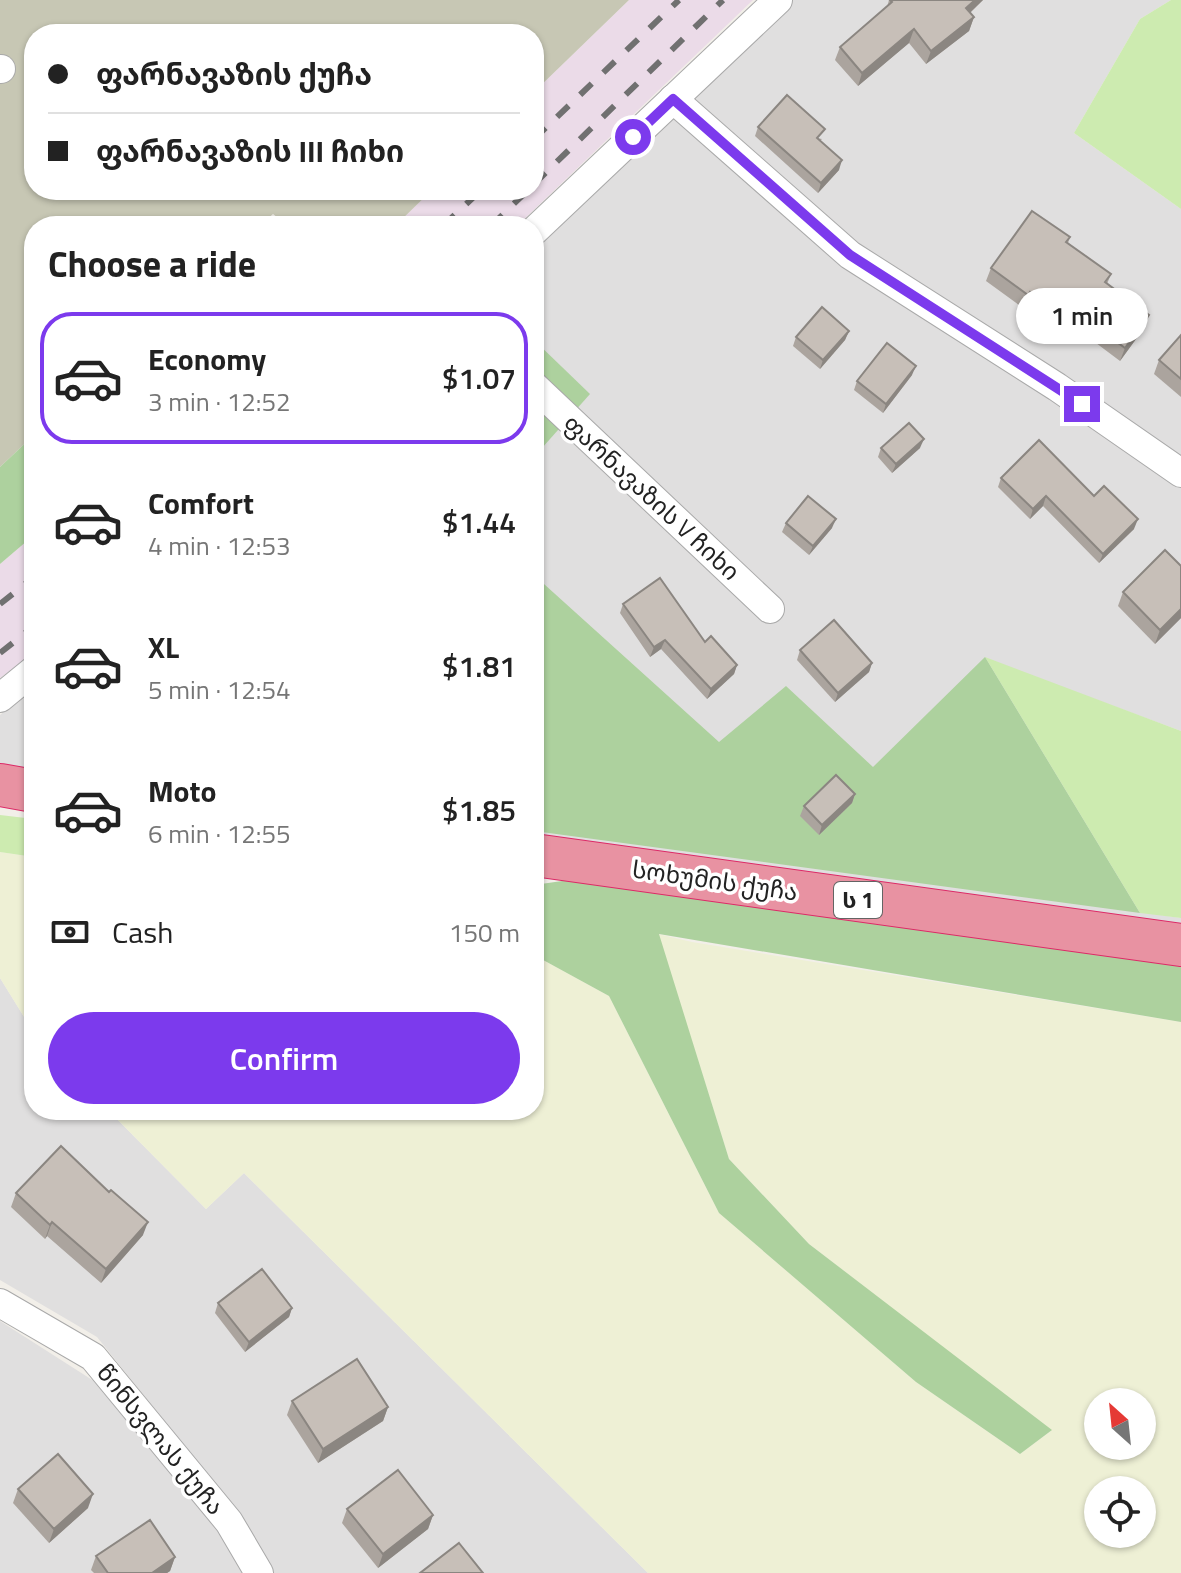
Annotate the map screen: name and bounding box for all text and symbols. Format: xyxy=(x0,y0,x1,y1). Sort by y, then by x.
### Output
text: ფარნავაზის ქუჩა xyxy=(96,51,372,97)
route start xyxy=(615,119,651,155)
text: ფარნავაზის III ჩიხი xyxy=(96,128,404,174)
text: Choose a ride xyxy=(48,236,256,291)
callout: 1 min xyxy=(1016,288,1148,344)
text: 1 min xyxy=(1051,296,1113,335)
text: Economy xyxy=(148,336,266,382)
icon: car xyxy=(52,342,124,414)
text: $1.07 xyxy=(442,355,516,401)
text: 3 min · 12:52 xyxy=(148,382,291,421)
route end xyxy=(1064,386,1100,422)
street label: ფარნავაზის V ჩიხი xyxy=(556,405,748,589)
text: Comfort xyxy=(148,480,254,526)
icon: car xyxy=(52,486,124,558)
text: $1.44 xyxy=(442,499,516,545)
text: 4 min · 12:53 xyxy=(148,526,291,565)
text: XL xyxy=(148,624,179,670)
icon: car xyxy=(52,630,124,702)
text: $1.81 xyxy=(442,643,516,689)
text: 5 min · 12:54 xyxy=(148,670,291,709)
text: Moto xyxy=(148,768,216,814)
icon: car xyxy=(52,774,124,846)
text: $1.85 xyxy=(442,787,516,833)
text: 6 min · 12:55 xyxy=(148,814,291,853)
street label: სოხუმის ქუჩა xyxy=(630,851,800,909)
road number: ს 1 xyxy=(834,882,882,918)
text: Cash xyxy=(112,909,173,955)
icon: cash xyxy=(48,910,92,954)
text: 150 m xyxy=(449,913,520,952)
button: Confirm xyxy=(48,1012,520,1104)
street label: წინსვლას ქუჩა xyxy=(89,1355,233,1523)
north arrow xyxy=(1084,1388,1156,1460)
map controls xyxy=(1084,1388,1156,1548)
button: locate xyxy=(1084,1476,1156,1548)

